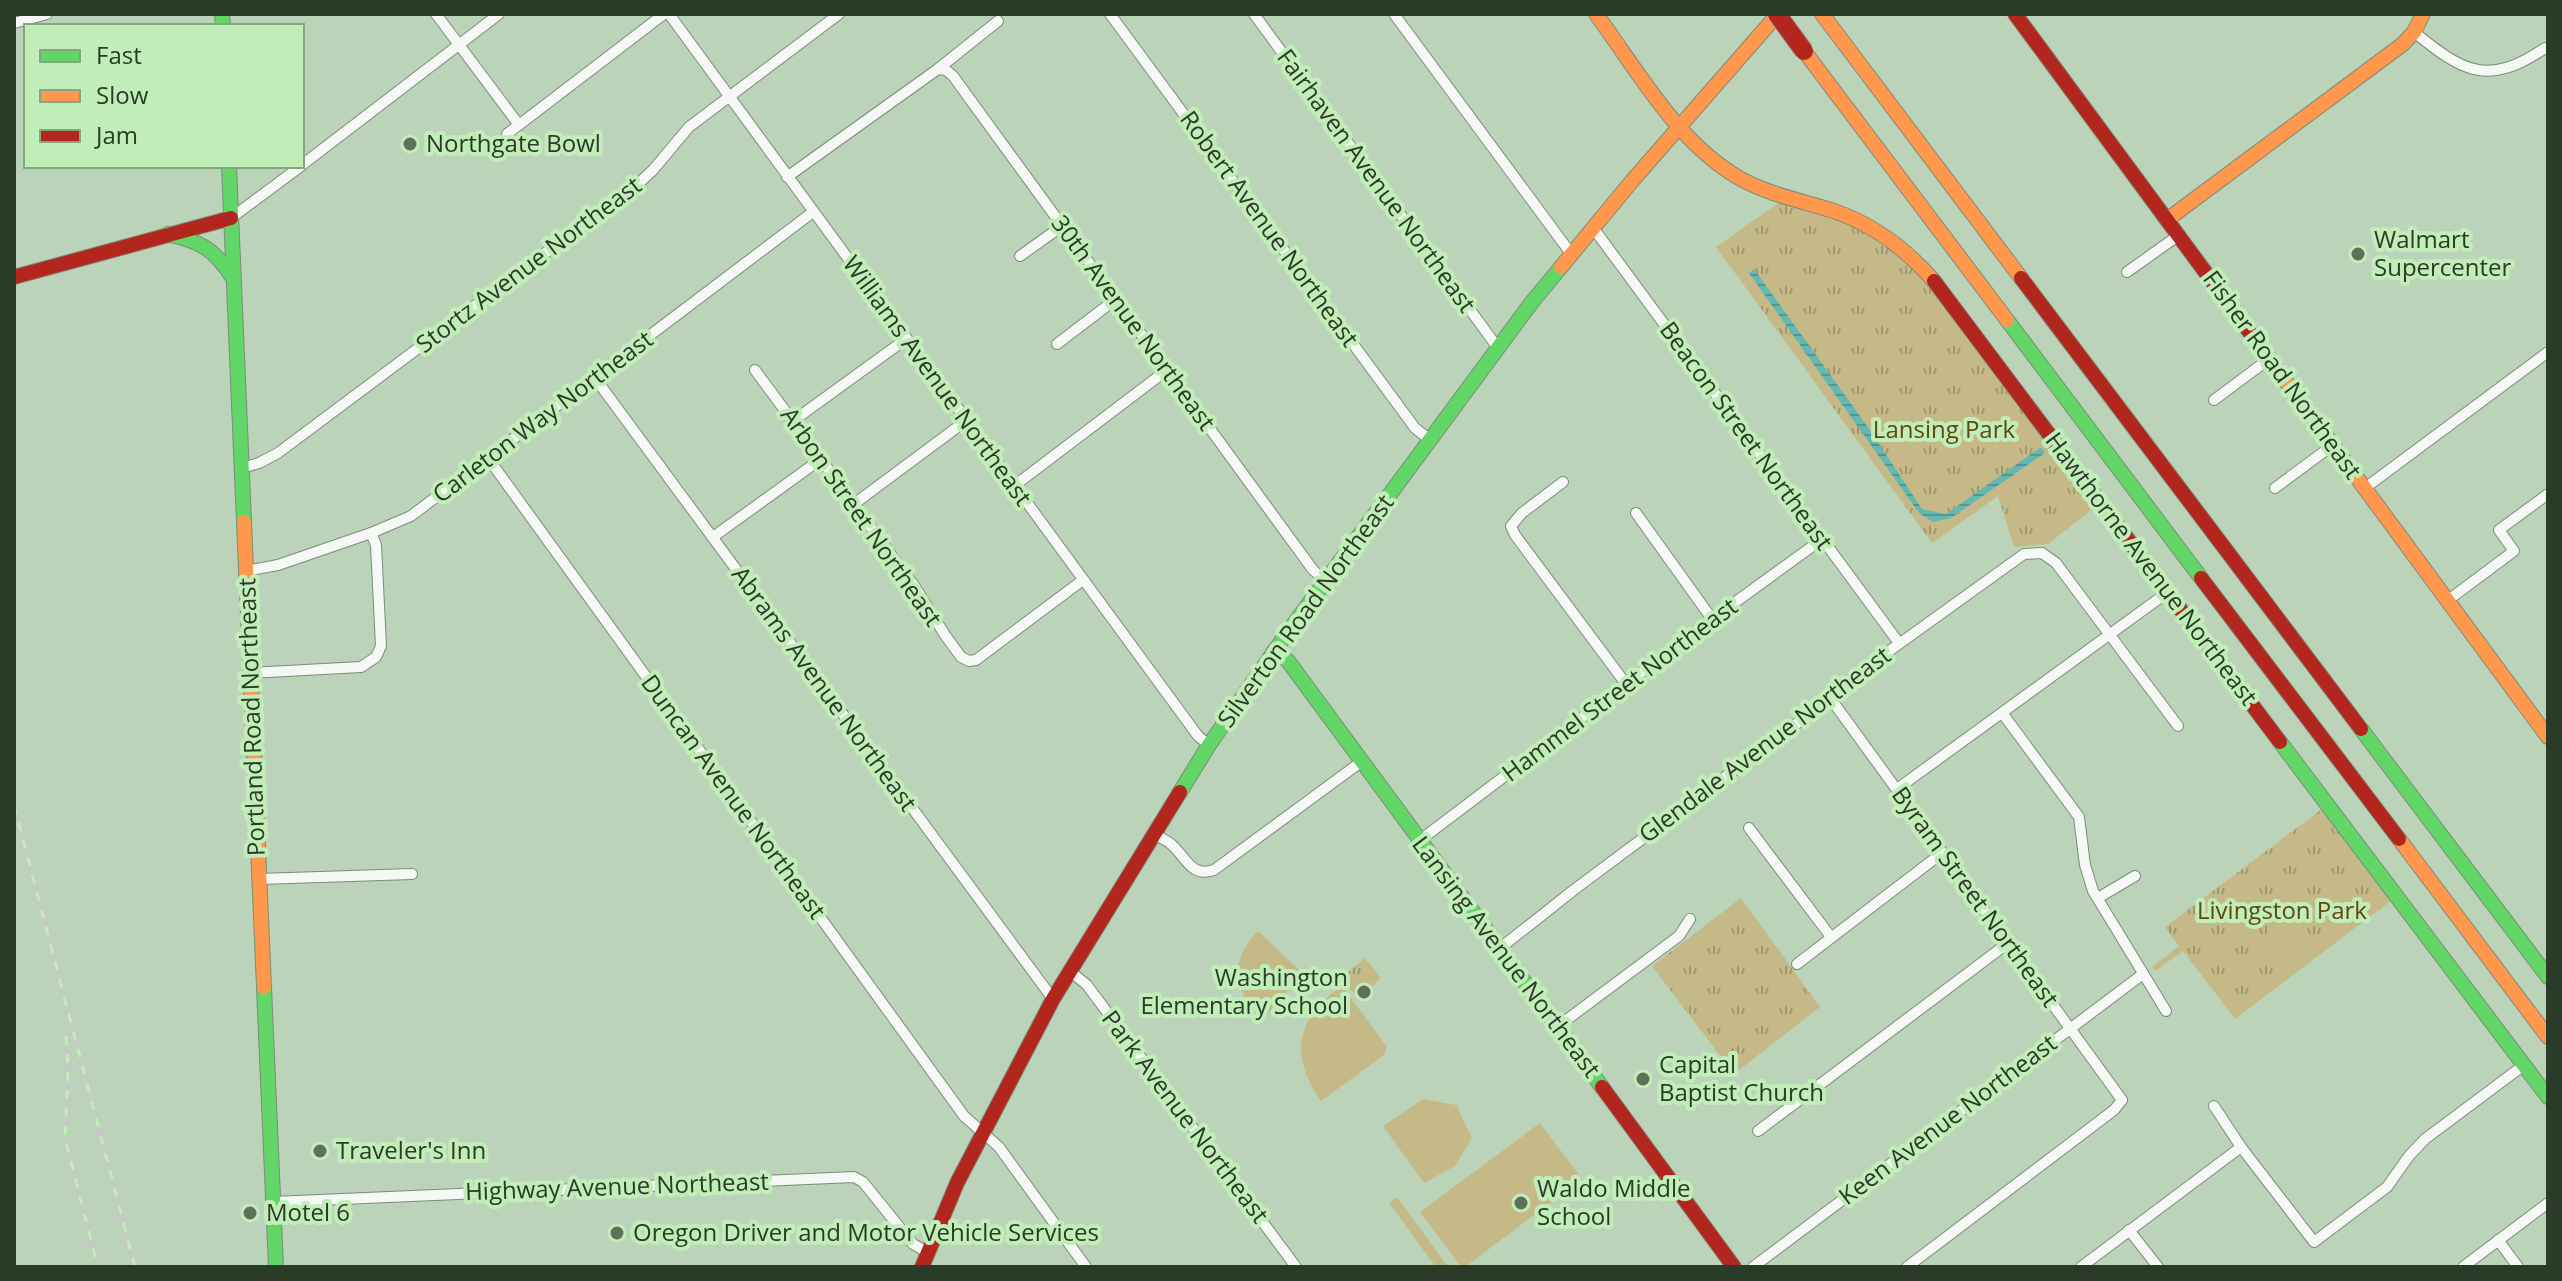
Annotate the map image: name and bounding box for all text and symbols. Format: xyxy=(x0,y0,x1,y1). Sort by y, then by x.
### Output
legend xyxy=(24,24,304,168)
text: Fast xyxy=(96,38,142,71)
street label: Fairhaven Avenue Northeast xyxy=(1270,42,1484,319)
text: Slow xyxy=(96,78,149,111)
street label: Robert Avenue Northeast xyxy=(1173,103,1367,353)
text: Jam xyxy=(94,118,138,151)
place label: Northgate Bowl xyxy=(426,126,601,159)
marker: Northgate Bowl xyxy=(401,135,419,153)
street label: Stortz Avenue Northeast xyxy=(409,168,648,359)
street label: 30th Avenue Northeast xyxy=(1045,208,1224,437)
place label: Walmart Supercenter xyxy=(2374,222,2512,283)
marker: Walmart Supercenter xyxy=(2349,245,2367,263)
street label: Williams Avenue Northeast xyxy=(836,248,1040,512)
street label: Fisher Road Northeast xyxy=(2196,263,2370,485)
street label: Beacon Street Northeast xyxy=(1653,314,1841,556)
street label: Carleton Way Northeast xyxy=(425,322,659,510)
street label: Arbon Street Northeast xyxy=(774,400,951,632)
park label: Lansing Park xyxy=(1873,412,2016,445)
street label: Hawthorne Avenue Northeast xyxy=(2039,425,2266,711)
street label: Silverton Road Northeast xyxy=(1209,487,1401,733)
street label: Abrams Avenue Northeast xyxy=(725,559,925,817)
street label: Portland Road Northeast xyxy=(229,577,272,857)
street label: Hammel Street Northeast xyxy=(1495,589,1744,788)
street label: Glendale Avenue Northeast xyxy=(1631,638,1897,850)
street label: Duncan Avenue Northeast xyxy=(634,667,834,925)
street label: Byram Street Northeast xyxy=(1885,779,2067,1013)
street label: Lansing Avenue Northeast xyxy=(1405,829,1609,1084)
park label: Livingston Park xyxy=(2197,893,2367,926)
place label: Washington Elementary School xyxy=(1140,960,1348,1021)
marker: Washington Elementary School xyxy=(1355,983,1373,1001)
street label: Park Avenue Northeast xyxy=(1095,1003,1277,1229)
street label: Keen Avenue Northeast xyxy=(1831,1026,2063,1212)
place label: Capital Baptist Church xyxy=(1659,1047,1824,1108)
marker: Capital Baptist Church xyxy=(1634,1070,1652,1088)
place label: Traveler's Inn xyxy=(336,1133,486,1166)
marker: Traveler's Inn xyxy=(311,1142,329,1160)
street label: Highway Avenue Northeast xyxy=(465,1164,769,1207)
place label: Waldo Middle School xyxy=(1537,1171,1690,1232)
marker: Waldo Middle School xyxy=(1512,1194,1530,1212)
place label: Motel 6 xyxy=(266,1195,350,1228)
marker: Motel 6 xyxy=(241,1204,259,1222)
place label: Oregon Driver and Motor Vehicle Services xyxy=(633,1215,1099,1248)
marker: Oregon Driver and Motor Vehicle Services xyxy=(608,1224,626,1242)

